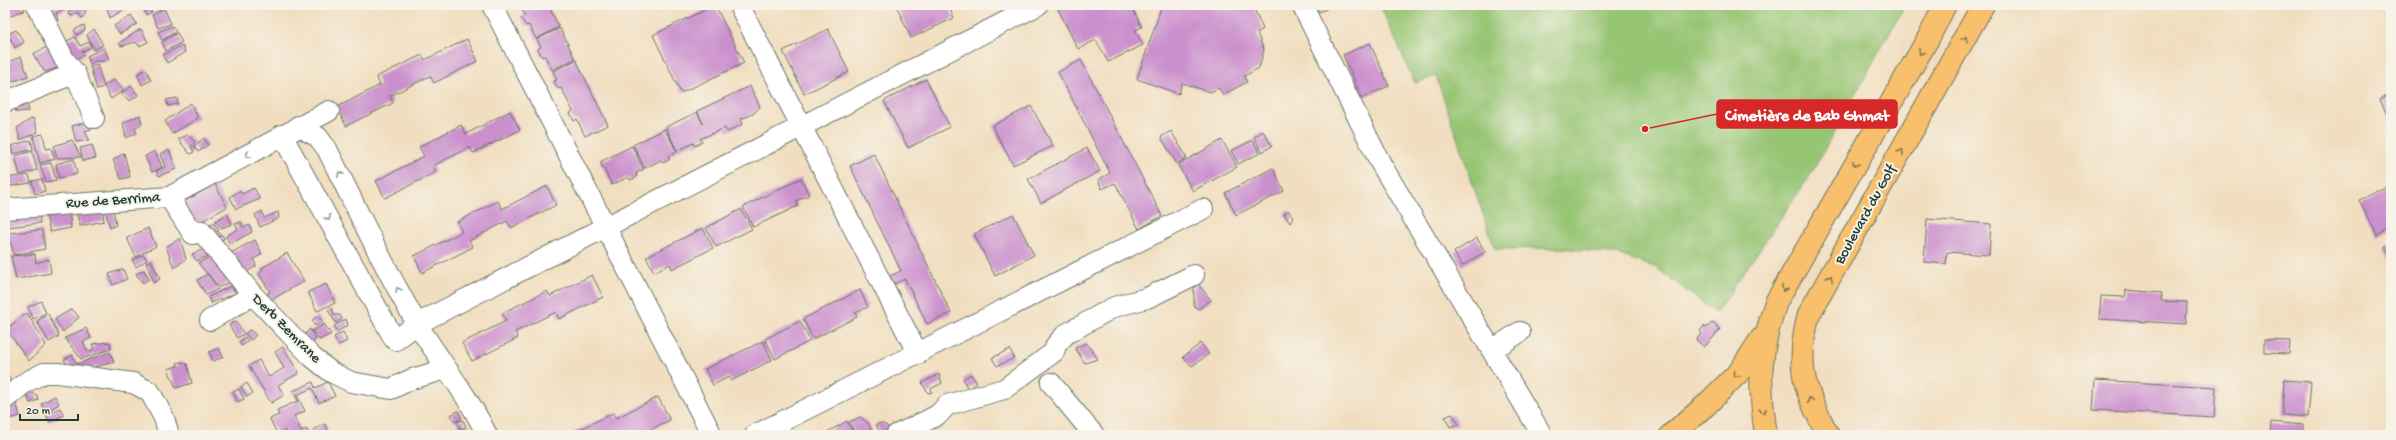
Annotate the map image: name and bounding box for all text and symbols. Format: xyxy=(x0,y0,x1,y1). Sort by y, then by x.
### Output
one-way arrow xyxy=(1960,36,1968,43)
one-way arrow xyxy=(1918,48,1925,55)
callout: Cimetière de Bab Ghmat xyxy=(1717,100,1897,128)
text: Cimetière de Bab Ghmat xyxy=(1724,108,1890,127)
one-way arrow xyxy=(1897,149,1904,156)
one-way arrow xyxy=(245,150,252,157)
one-way arrow xyxy=(1853,160,1860,167)
street label: Boulevard du Golf xyxy=(1831,161,1901,269)
one-way arrow xyxy=(337,171,345,178)
street label: Rue de Berrima xyxy=(65,189,161,213)
one-way arrow xyxy=(324,214,331,222)
one-way arrow xyxy=(1826,275,1833,282)
one-way arrow xyxy=(1781,285,1788,292)
one-way arrow xyxy=(395,287,402,294)
street label: Derb Zemrane xyxy=(247,290,325,368)
one-way arrow xyxy=(1733,370,1741,378)
scale bar xyxy=(20,396,78,422)
one-way arrow xyxy=(1806,397,1815,404)
text: 20 m xyxy=(26,405,51,419)
one-way arrow xyxy=(1758,408,1767,414)

